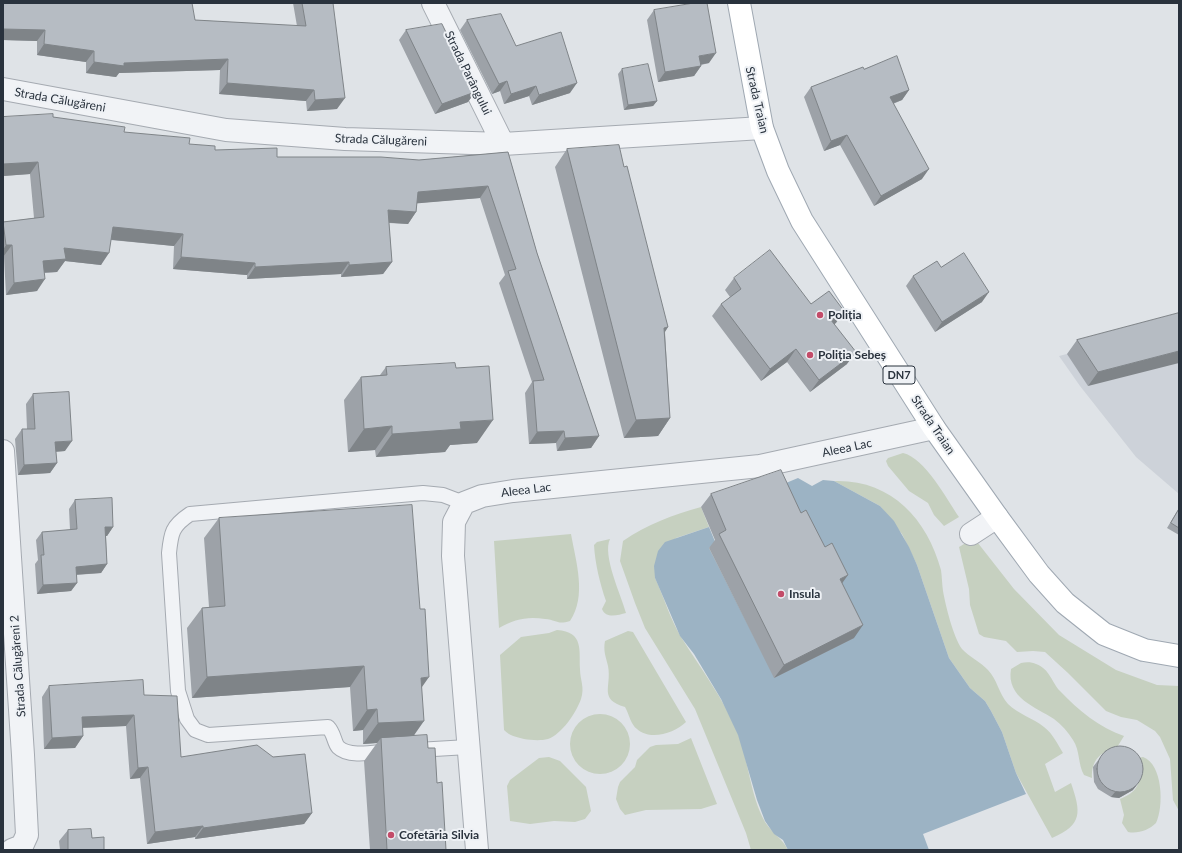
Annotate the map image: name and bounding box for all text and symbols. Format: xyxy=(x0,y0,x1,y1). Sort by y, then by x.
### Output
street label: Strada Parângului xyxy=(441,29,495,117)
street label: Strada Traian xyxy=(742,65,772,135)
street label: Strada Călugăreni xyxy=(13,85,107,115)
street label: Strada Călugăreni xyxy=(335,131,427,149)
place label: Poliția xyxy=(828,308,862,322)
marker: Poliția xyxy=(815,310,825,320)
place label: Poliția Sebeș xyxy=(818,348,886,362)
marker: Poliția Sebeș xyxy=(805,350,815,360)
road number: DN7 xyxy=(883,366,915,384)
street label: Strada Traian xyxy=(908,393,958,457)
street label: Aleea Lac xyxy=(821,436,873,460)
street label: Aleea Lac xyxy=(500,480,552,500)
place label: Insula xyxy=(789,587,820,601)
marker: Insula xyxy=(776,589,786,599)
street label: Strada Călugăreni 2 xyxy=(7,614,29,718)
place label: Cofetăria Silvia xyxy=(399,828,479,842)
marker: Cofetăria Silvia xyxy=(386,830,396,840)

